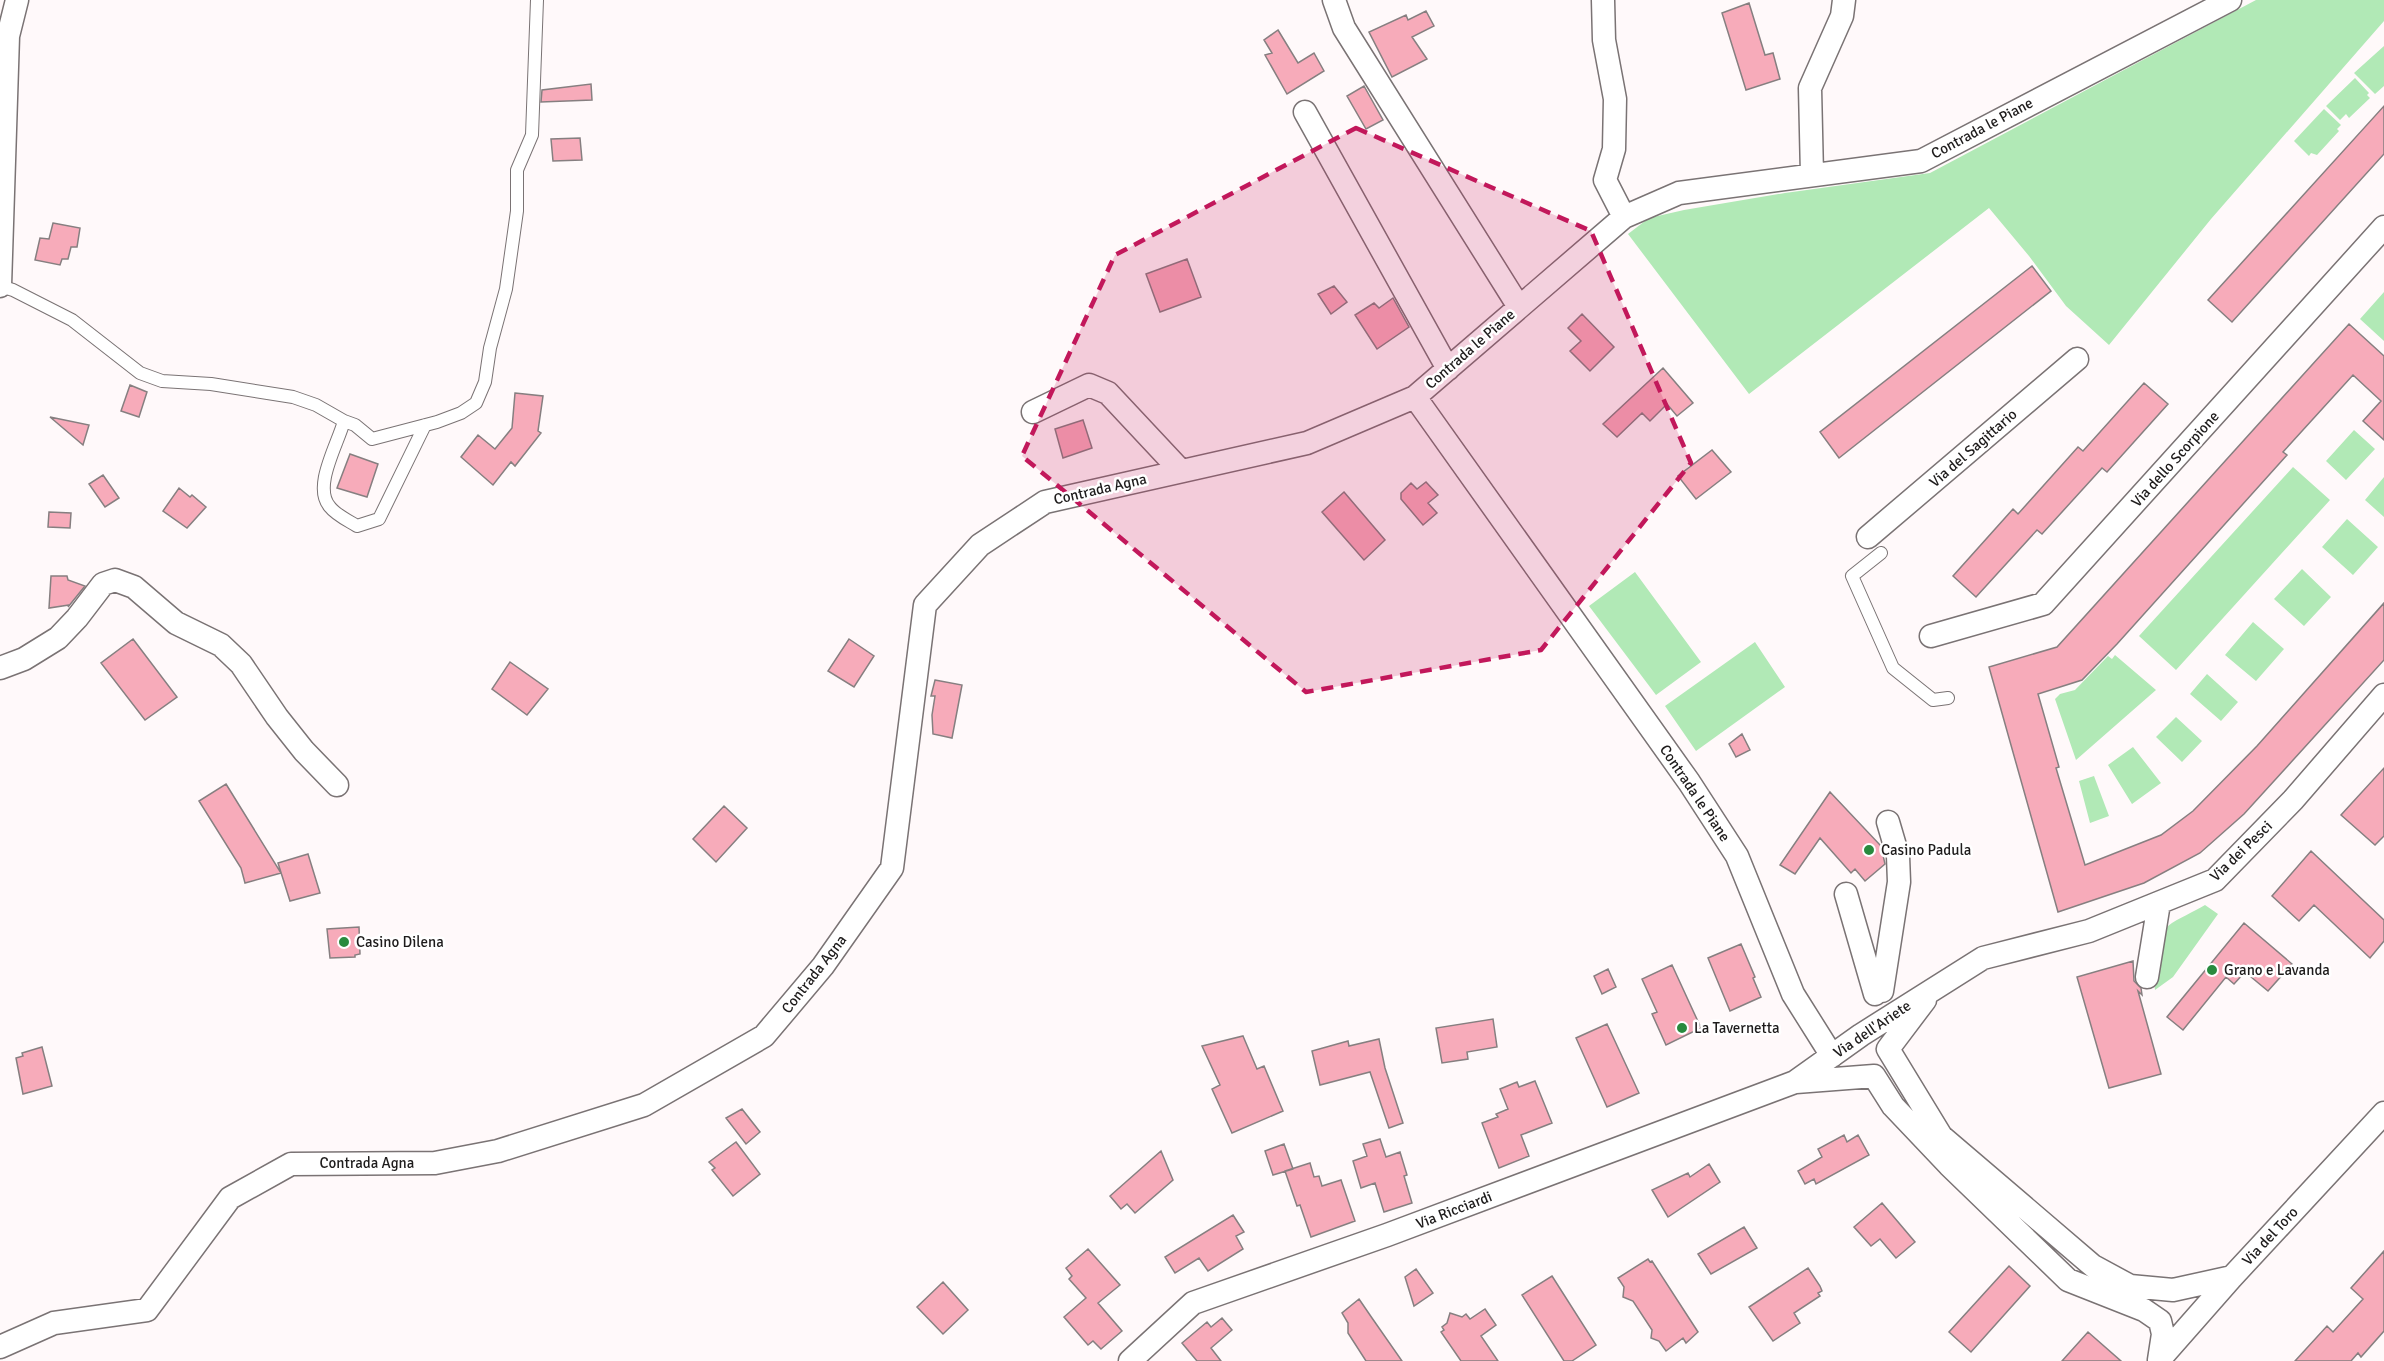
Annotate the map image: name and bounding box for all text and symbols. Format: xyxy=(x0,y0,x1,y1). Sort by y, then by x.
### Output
street label: Contrada le Piane xyxy=(1928,94,2036,162)
street label: Contrada le Piane xyxy=(1421,305,1519,393)
street label: Via del Sagittario xyxy=(1925,405,2021,491)
street label: Via dello Scorpione xyxy=(2127,407,2223,511)
street label: Contrada Agna xyxy=(1052,470,1148,508)
street label: Contrada le Piane xyxy=(1656,741,1734,845)
street label: Via dei Pesci xyxy=(2206,817,2276,885)
place label: Casino Padula xyxy=(1881,841,1971,859)
marker: Casino Padula xyxy=(1862,843,1876,857)
street label: Contrada Agna xyxy=(778,931,850,1017)
place label: Casino Dilena xyxy=(356,933,444,951)
marker: Casino Dilena xyxy=(337,935,351,949)
place label: Grano e Lavanda xyxy=(2224,961,2330,979)
marker: Grano e Lavanda xyxy=(2205,963,2219,977)
street label: Via dell'Ariete xyxy=(1830,997,1914,1061)
place label: La Tavernetta xyxy=(1694,1019,1780,1037)
marker: La Tavernetta xyxy=(1675,1021,1689,1035)
street label: Contrada Agna xyxy=(320,1154,414,1172)
street label: Via Ricciardi xyxy=(1413,1187,1495,1233)
street label: Via del Toro xyxy=(2238,1203,2302,1269)

